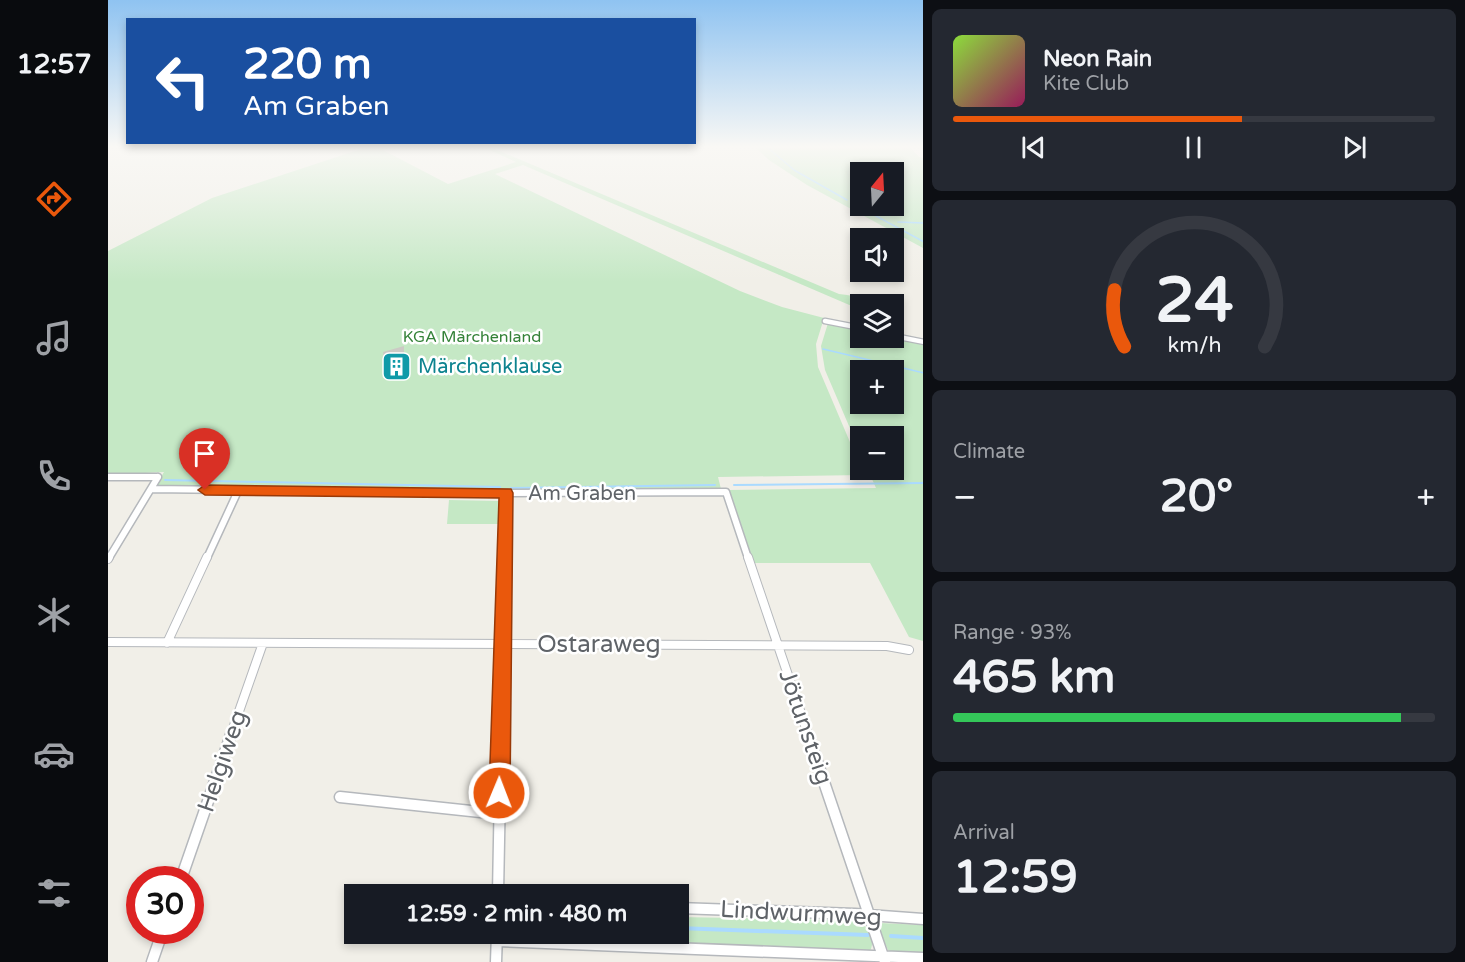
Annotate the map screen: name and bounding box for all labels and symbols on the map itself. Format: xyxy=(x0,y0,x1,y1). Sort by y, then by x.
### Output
north arrow xyxy=(850,162,904,216)
park label: KGA Märchenland xyxy=(403,327,541,347)
building icon: Märchenklause xyxy=(381,350,413,382)
place label: Märchenklause xyxy=(418,355,562,379)
pin xyxy=(179,428,230,490)
street label: Am Graben xyxy=(528,482,636,506)
street label: Ostaraweg xyxy=(537,630,661,659)
street label: Jötunsteig xyxy=(772,666,839,788)
street label: Helgiweg xyxy=(191,706,253,816)
position arrow xyxy=(467,761,531,825)
speed limit sign: 30 xyxy=(126,866,204,944)
street label: Lindwurmweg xyxy=(719,895,883,932)

